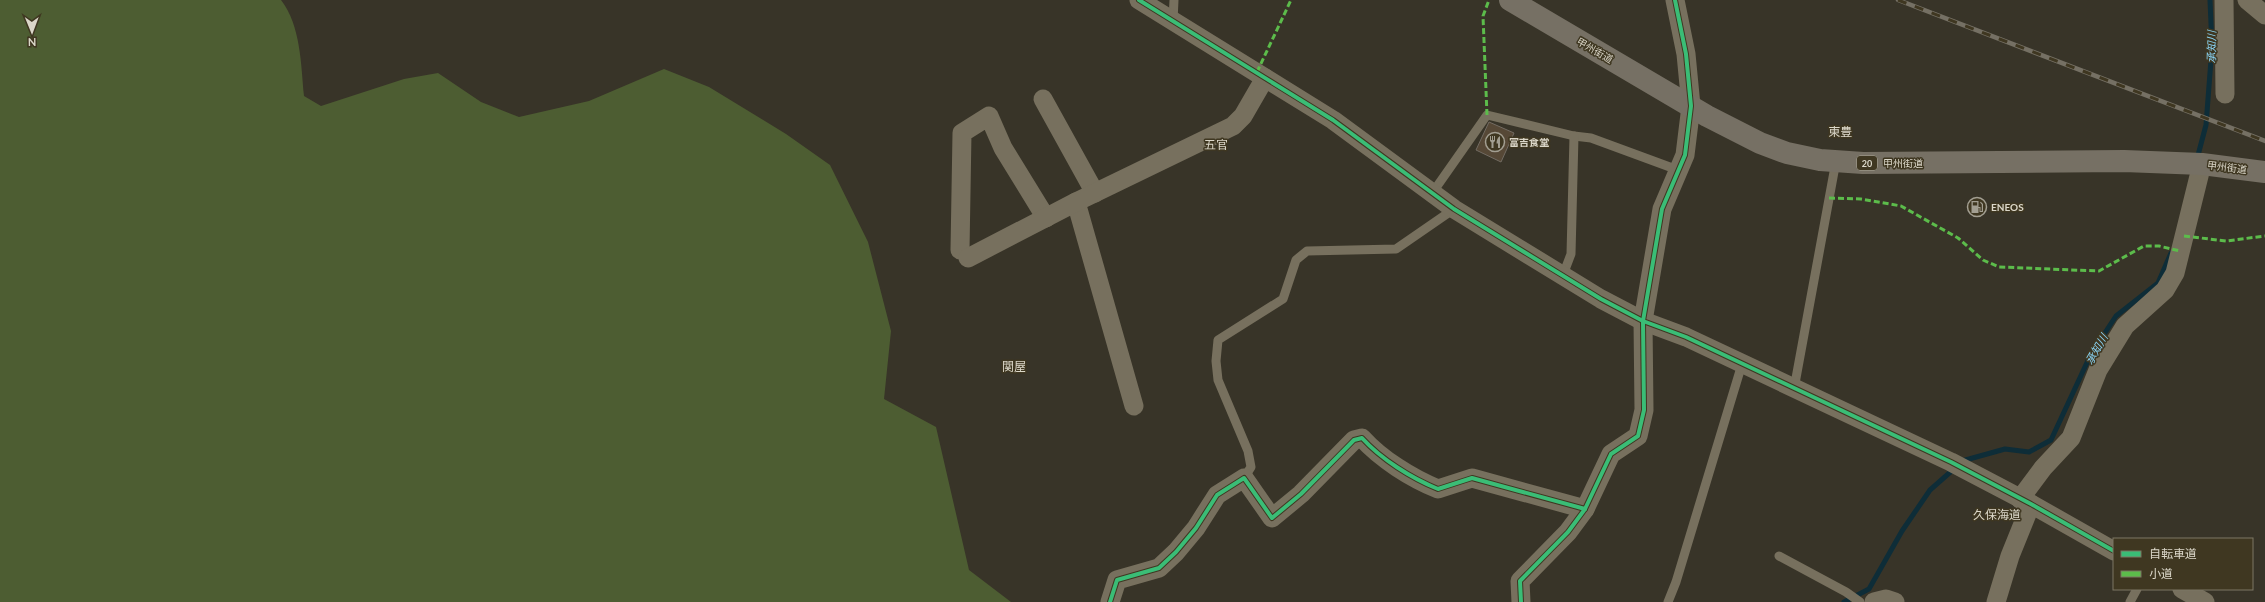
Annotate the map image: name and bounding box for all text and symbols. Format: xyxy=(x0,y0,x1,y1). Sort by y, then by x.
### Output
north arrow xyxy=(12,12,52,52)
water label: 承知川 xyxy=(2204,29,2218,64)
street label: 甲州街道 xyxy=(1575,35,1615,65)
text: N xyxy=(28,36,37,49)
district label: 東豊 xyxy=(1828,124,1852,139)
restaurant icon: 富吉食堂 xyxy=(1484,131,1506,153)
place label: 富吉食堂 xyxy=(1509,136,1549,148)
district label: 五官 xyxy=(1204,137,1228,152)
road number: 20 xyxy=(1857,156,1877,170)
street label: 甲州街道 xyxy=(1883,157,1923,169)
street label: 甲州街道 xyxy=(2206,159,2248,175)
fuel station icon: ENEOS xyxy=(1966,196,1988,218)
place label: ENEOS xyxy=(1991,201,2024,213)
water label: 承知川 xyxy=(2082,331,2110,367)
district label: 関屋 xyxy=(1002,359,1026,374)
district label: 久保海道 xyxy=(1973,507,2021,522)
legend xyxy=(2113,538,2253,590)
text: 自転車道 xyxy=(2149,546,2197,561)
text: 小道 xyxy=(2149,566,2173,581)

